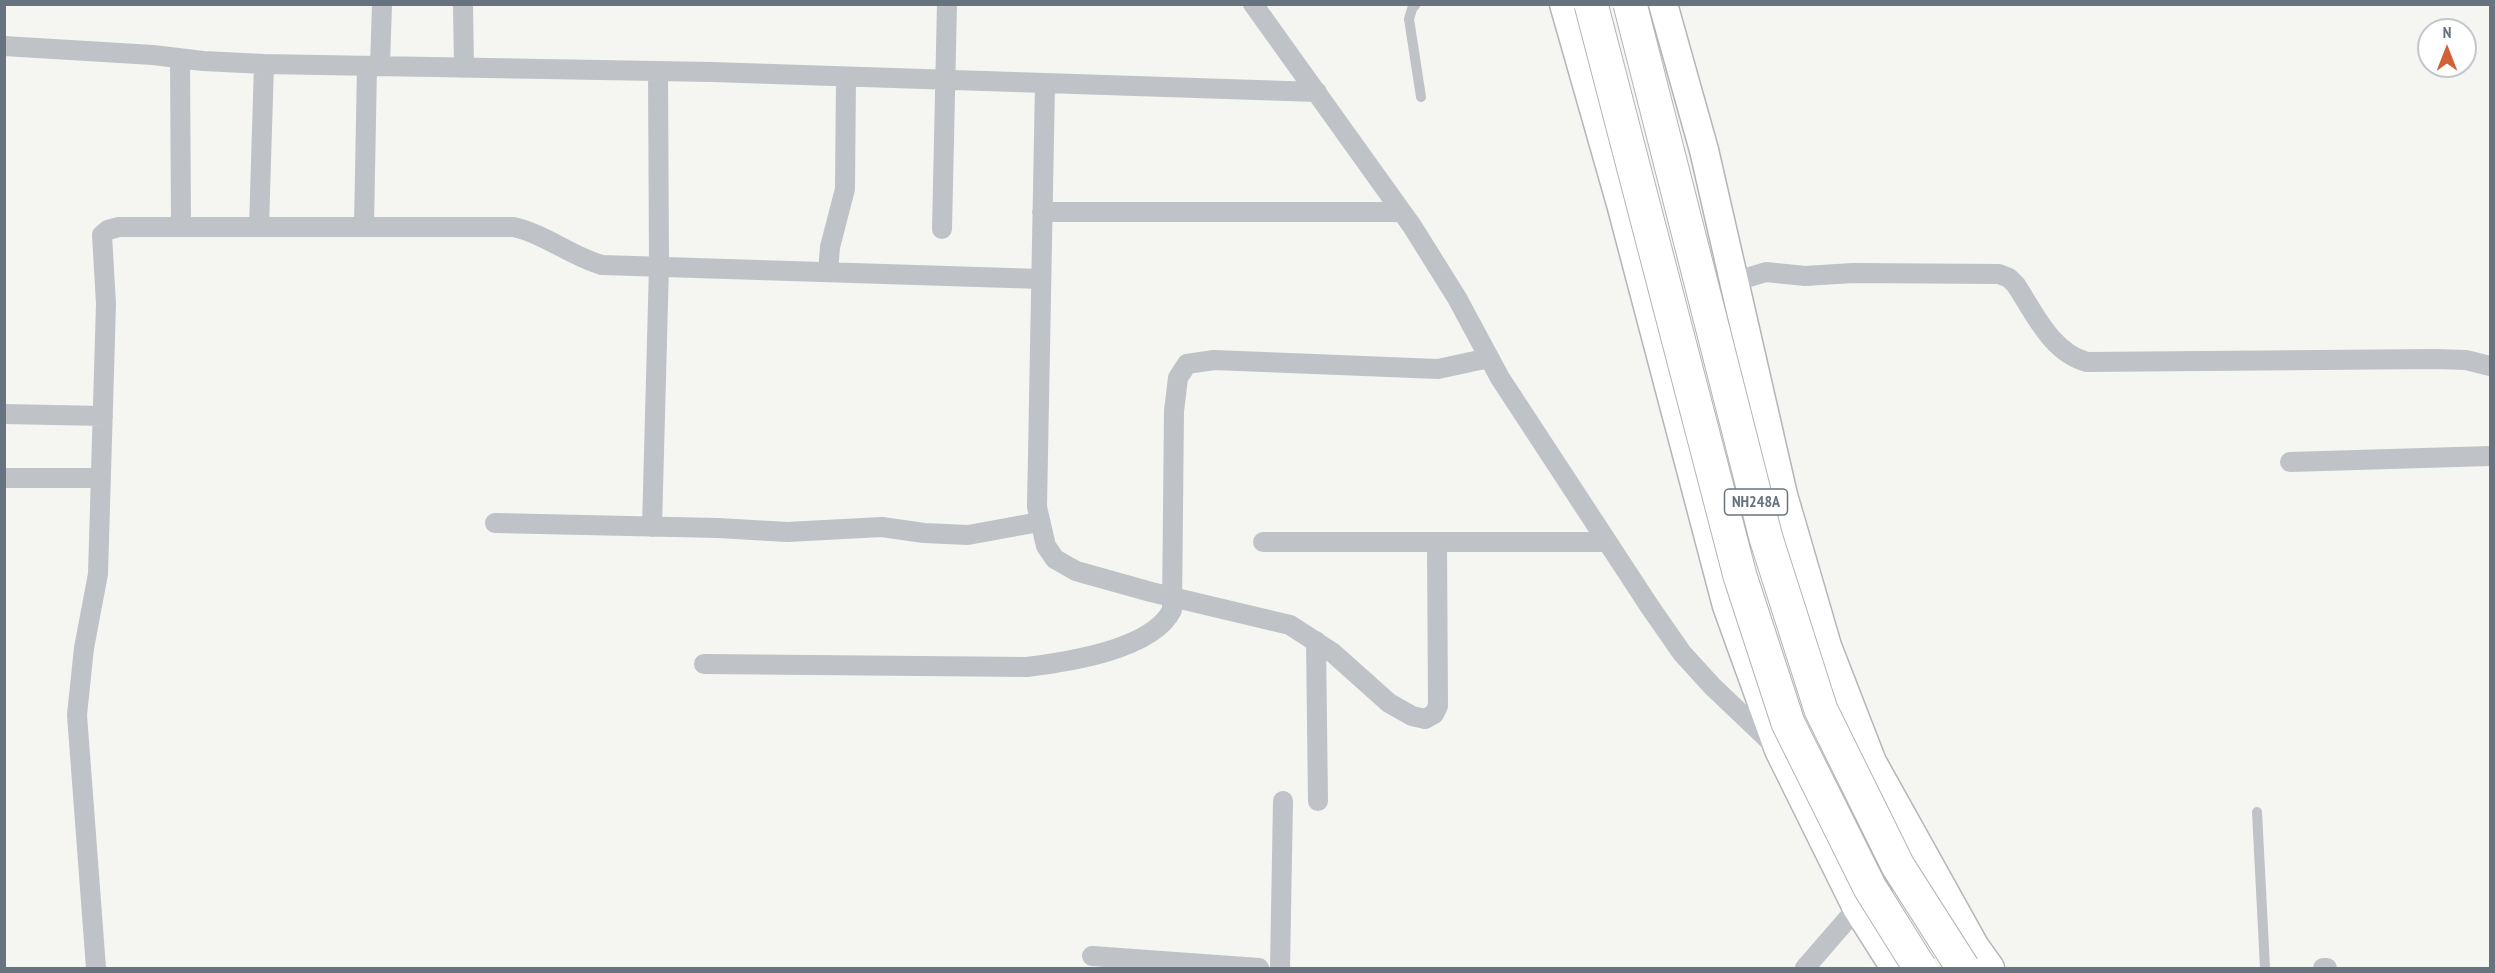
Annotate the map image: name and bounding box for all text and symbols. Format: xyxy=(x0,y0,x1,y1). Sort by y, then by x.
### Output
north arrow xyxy=(2417,18,2477,78)
text: N xyxy=(2443,22,2451,42)
road number: NH248A xyxy=(1724,489,1788,515)

